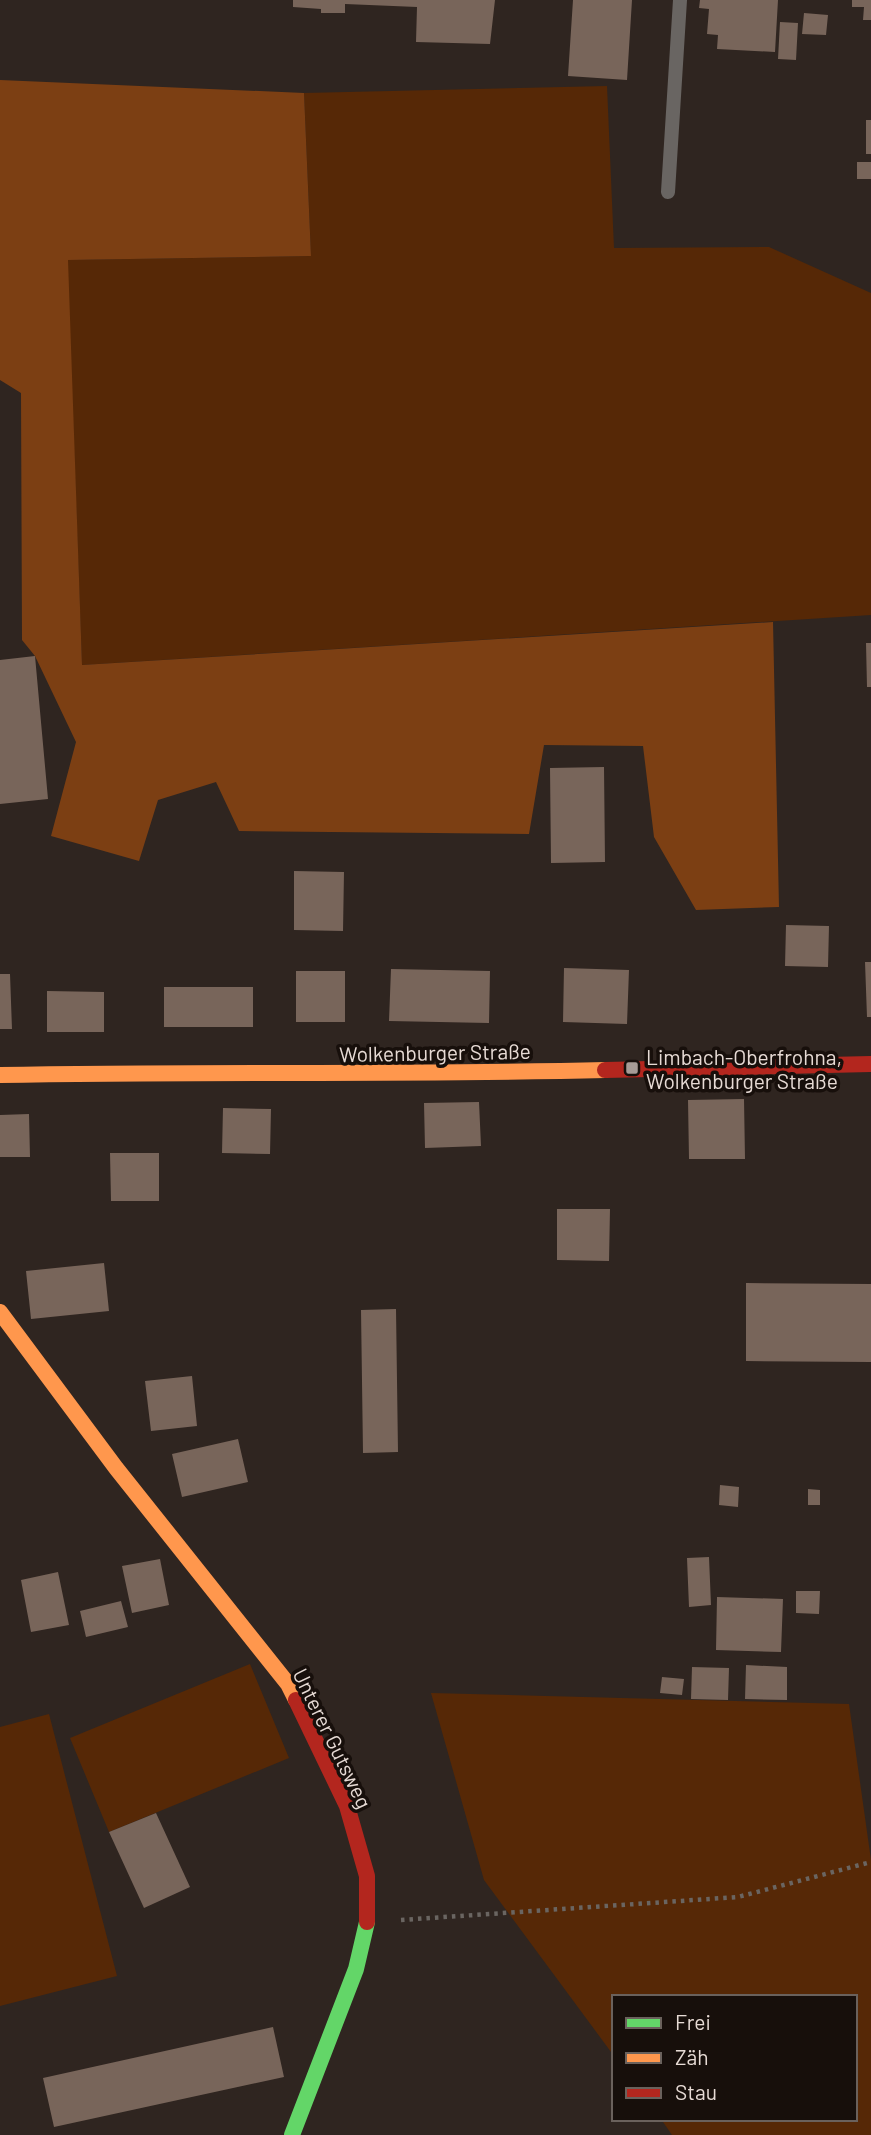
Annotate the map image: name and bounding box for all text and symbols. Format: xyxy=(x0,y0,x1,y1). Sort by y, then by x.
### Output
street label: Wolkenburger Straße xyxy=(339,1038,531,1066)
place label: Limbach-Oberfrohna, Wolkenburger Straße xyxy=(646,1044,842,1093)
marker: Limbach-Oberfrohna, Wolkenburger Straße xyxy=(624,1060,640,1076)
street label: Unterer Gutsweg xyxy=(288,1664,378,1812)
legend xyxy=(612,1995,857,2121)
text: Frei xyxy=(675,2009,711,2034)
text: Zäh xyxy=(675,2044,709,2069)
text: Stau xyxy=(675,2079,717,2104)

